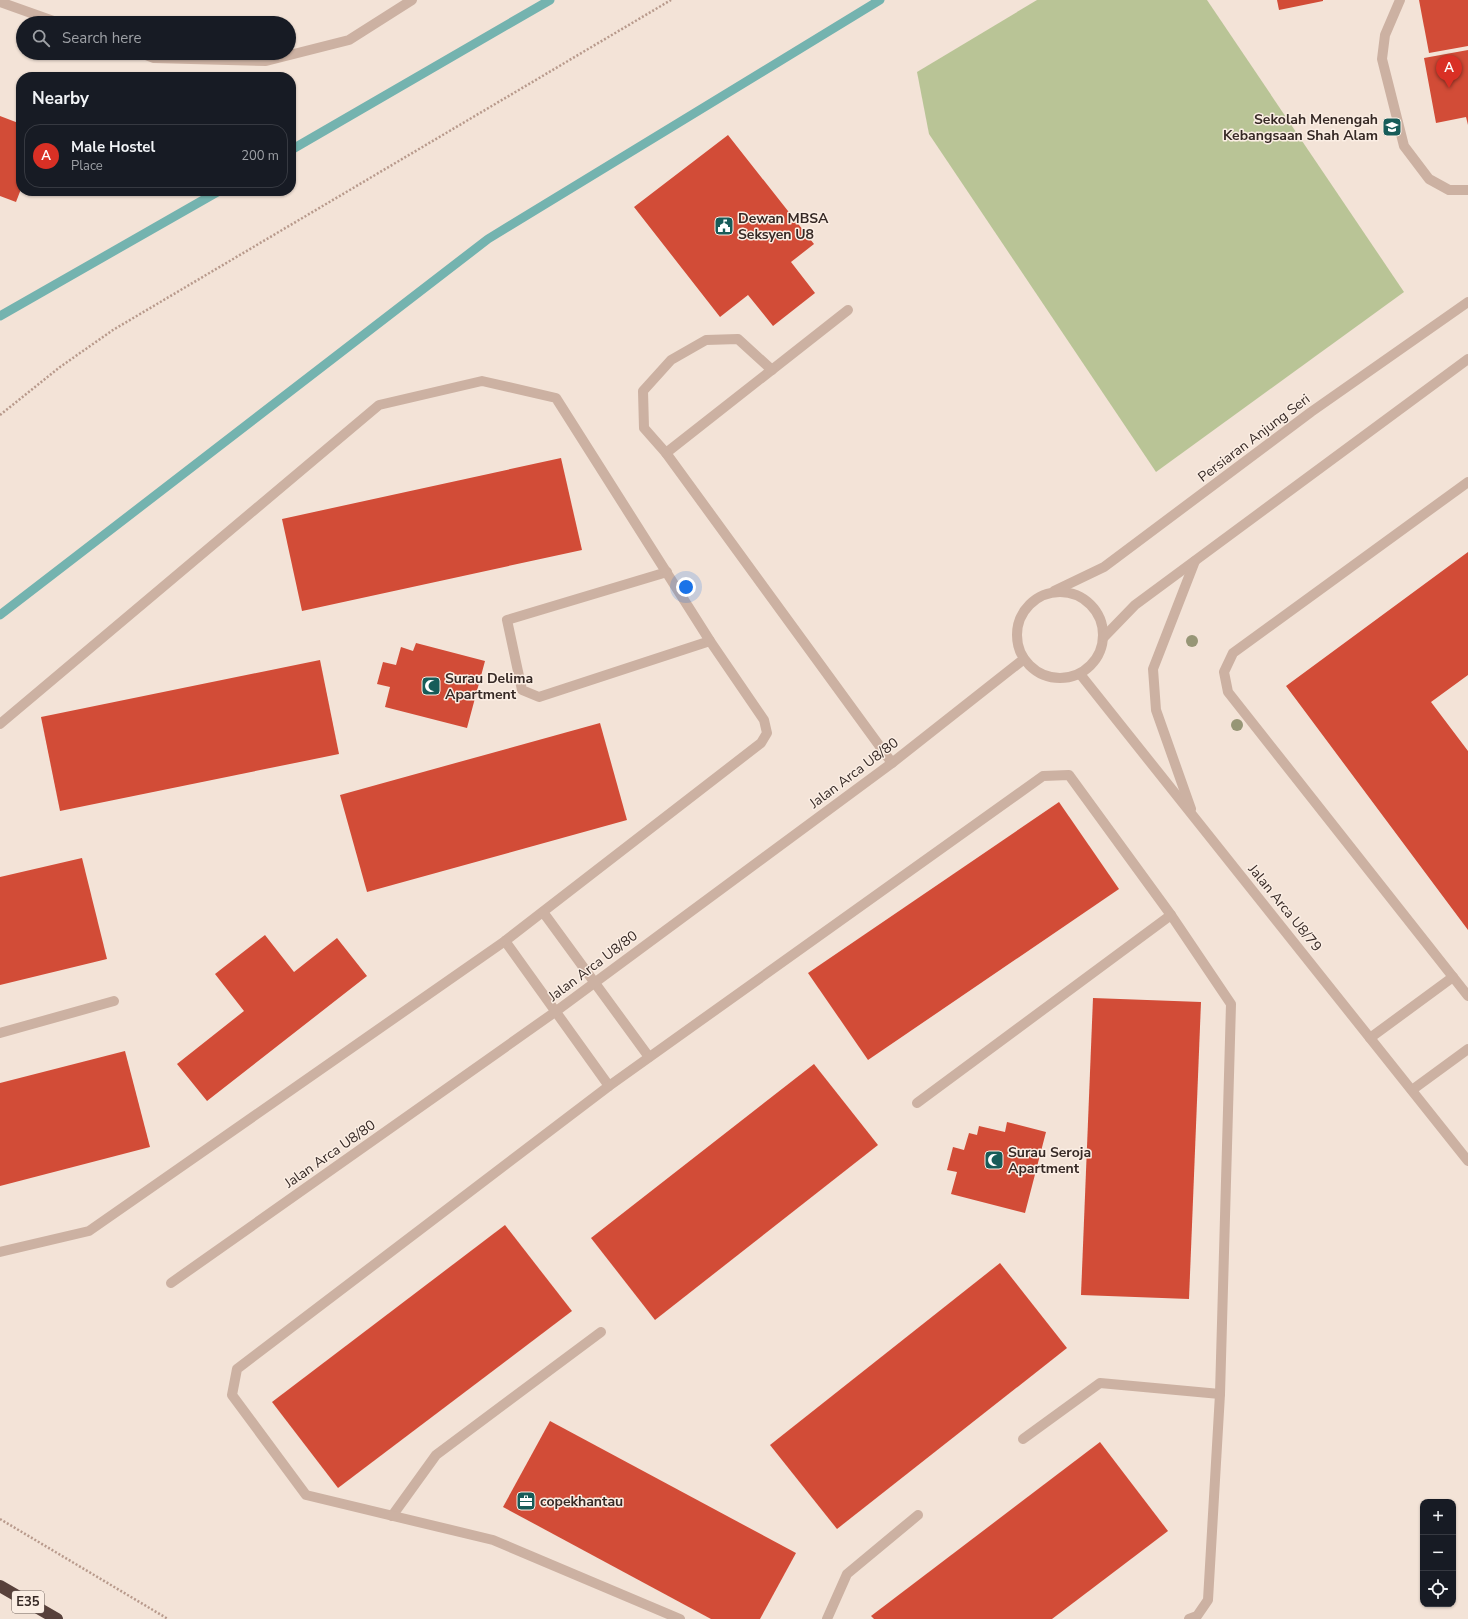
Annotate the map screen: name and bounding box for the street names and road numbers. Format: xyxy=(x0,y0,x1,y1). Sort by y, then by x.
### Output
street label: Persiaran Anjung Seri xyxy=(1194,390,1314,486)
street label: Jalan Arca U8/80 xyxy=(805,733,902,813)
street label: Jalan Arca U8/79 xyxy=(1243,860,1326,956)
street label: Jalan Arca U8/80 xyxy=(544,926,641,1006)
street label: Jalan Arca U8/80 xyxy=(280,1116,379,1193)
road number: E35 xyxy=(12,1591,44,1613)

